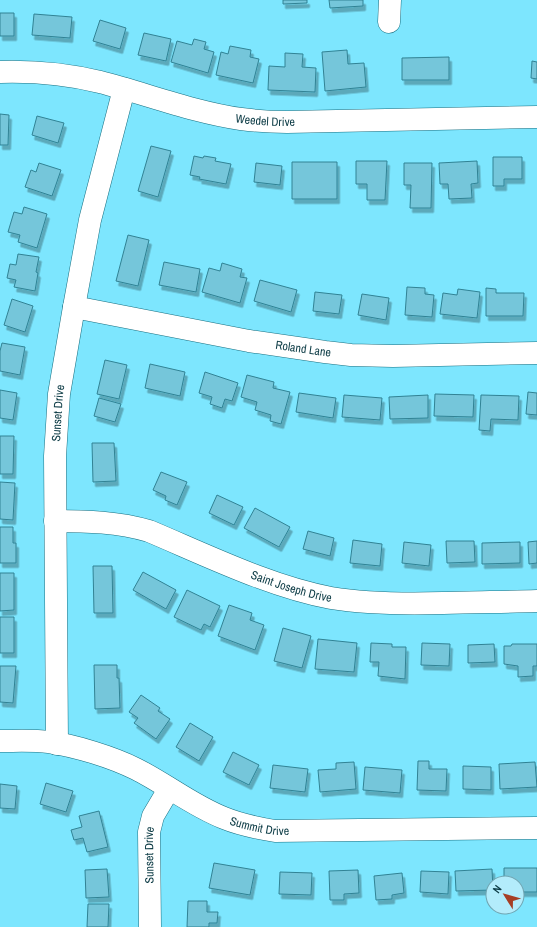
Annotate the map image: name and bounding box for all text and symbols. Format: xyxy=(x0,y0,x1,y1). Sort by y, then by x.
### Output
street label: Weedel Drive xyxy=(234,110,295,130)
street label: Roland Lane xyxy=(274,337,332,361)
street label: Sunset Drive xyxy=(48,383,68,442)
street label: Saint Joseph Drive xyxy=(249,567,333,606)
street label: Summit Drive xyxy=(228,813,289,839)
street label: Sunset Drive xyxy=(141,825,158,884)
north arrow xyxy=(485,875,525,915)
text: N xyxy=(489,882,505,896)

